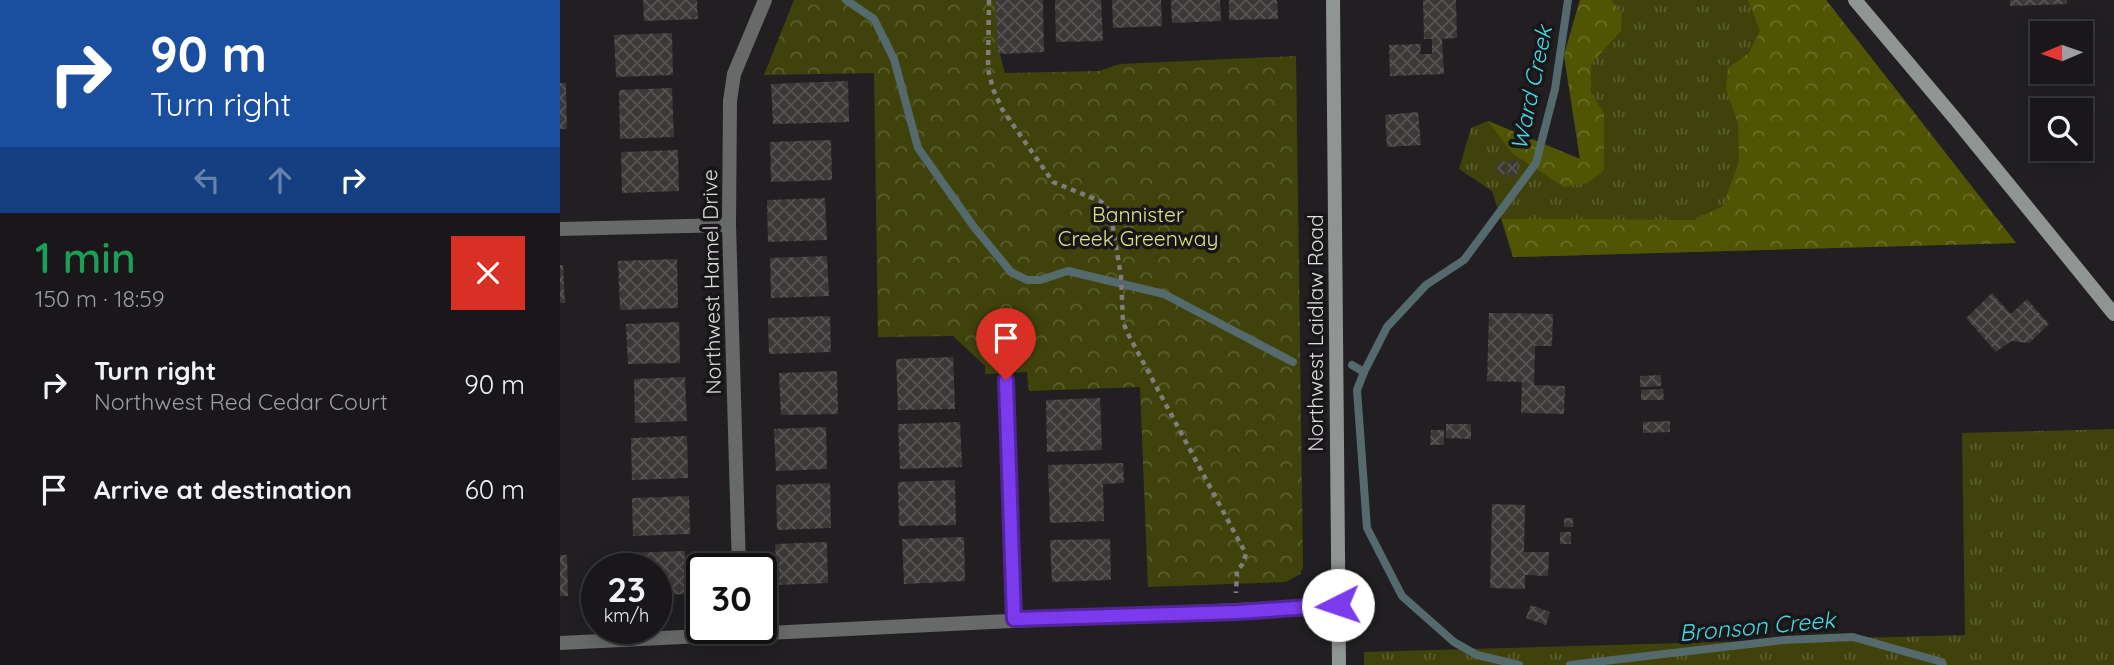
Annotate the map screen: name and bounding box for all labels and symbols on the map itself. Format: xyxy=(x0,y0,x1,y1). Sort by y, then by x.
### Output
north arrow xyxy=(2030,21,2093,84)
water label: Ward Creek xyxy=(1504,22,1559,153)
street label: Northwest Hamel Drive xyxy=(696,169,726,395)
park label: Bannister Creek Greenway xyxy=(1058,201,1218,251)
street label: Northwest Laidlaw Road xyxy=(1302,214,1328,452)
pin xyxy=(976,308,1036,380)
speed limit sign: 30 xyxy=(686,553,777,644)
position arrow xyxy=(1301,568,1375,642)
water label: Bronson Creek xyxy=(1678,605,1838,647)

